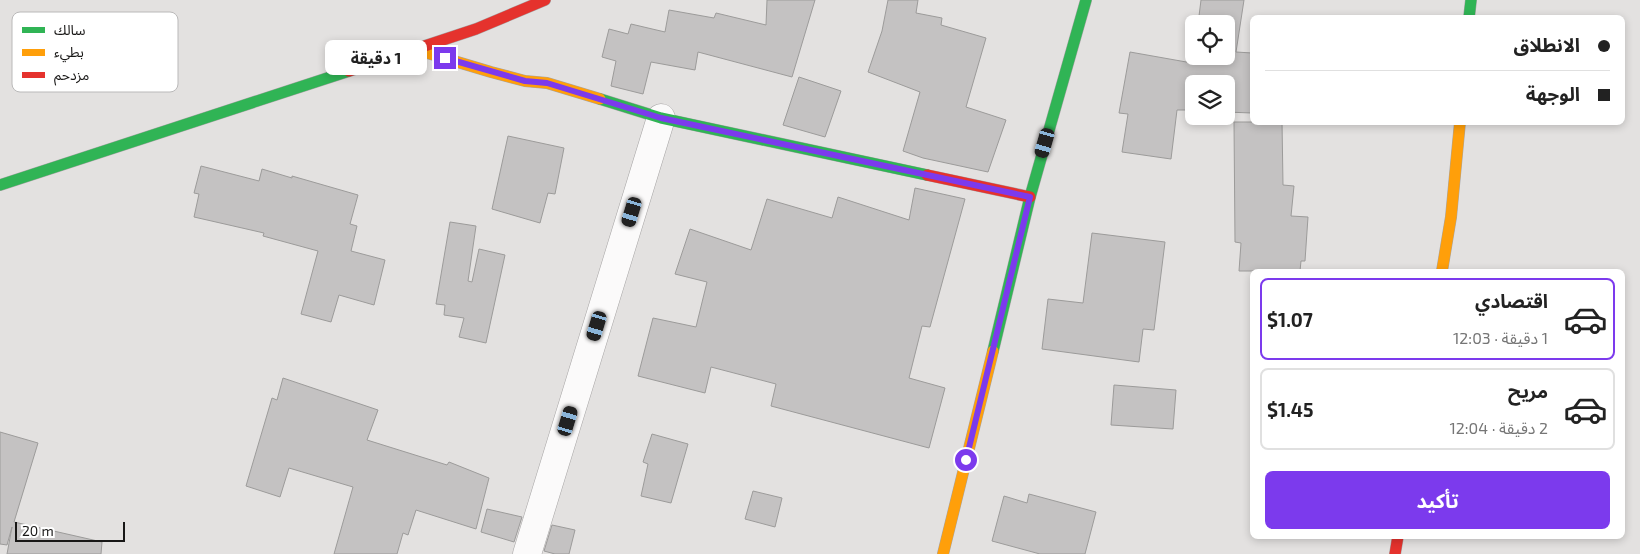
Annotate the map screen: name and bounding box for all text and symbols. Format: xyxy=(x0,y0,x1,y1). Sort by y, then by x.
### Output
legend xyxy=(12,12,178,92)
map controls xyxy=(1185,15,1235,125)
button: locate xyxy=(1185,15,1235,65)
text: سالك xyxy=(54,21,86,38)
text: الانطلاق xyxy=(1514,33,1580,56)
callout: 1 دقيقة xyxy=(325,40,428,76)
text: بطيء xyxy=(54,43,84,63)
route end xyxy=(434,47,456,69)
text: 1 دقيقة xyxy=(351,48,401,67)
text: مزدحم xyxy=(54,66,89,86)
button: layers xyxy=(1185,75,1235,125)
text: الوجهة xyxy=(1526,82,1580,105)
car xyxy=(1033,127,1056,159)
car xyxy=(620,195,643,229)
text: اقتصادي xyxy=(1475,289,1548,312)
icon: car xyxy=(1563,297,1608,342)
text: $1.07 xyxy=(1267,308,1313,331)
car xyxy=(585,309,608,343)
text: 1 دقيقة · 12:03 xyxy=(1453,328,1548,347)
text: مريح xyxy=(1508,379,1548,402)
icon: car xyxy=(1563,387,1608,432)
text: $1.45 xyxy=(1267,398,1313,421)
car xyxy=(556,404,579,438)
text: 2 دقيقة · 12:04 xyxy=(1449,418,1548,437)
route start xyxy=(955,449,977,471)
button: تأكيد xyxy=(1265,471,1610,529)
scale bar xyxy=(15,519,125,542)
text: 20 m xyxy=(22,522,54,539)

